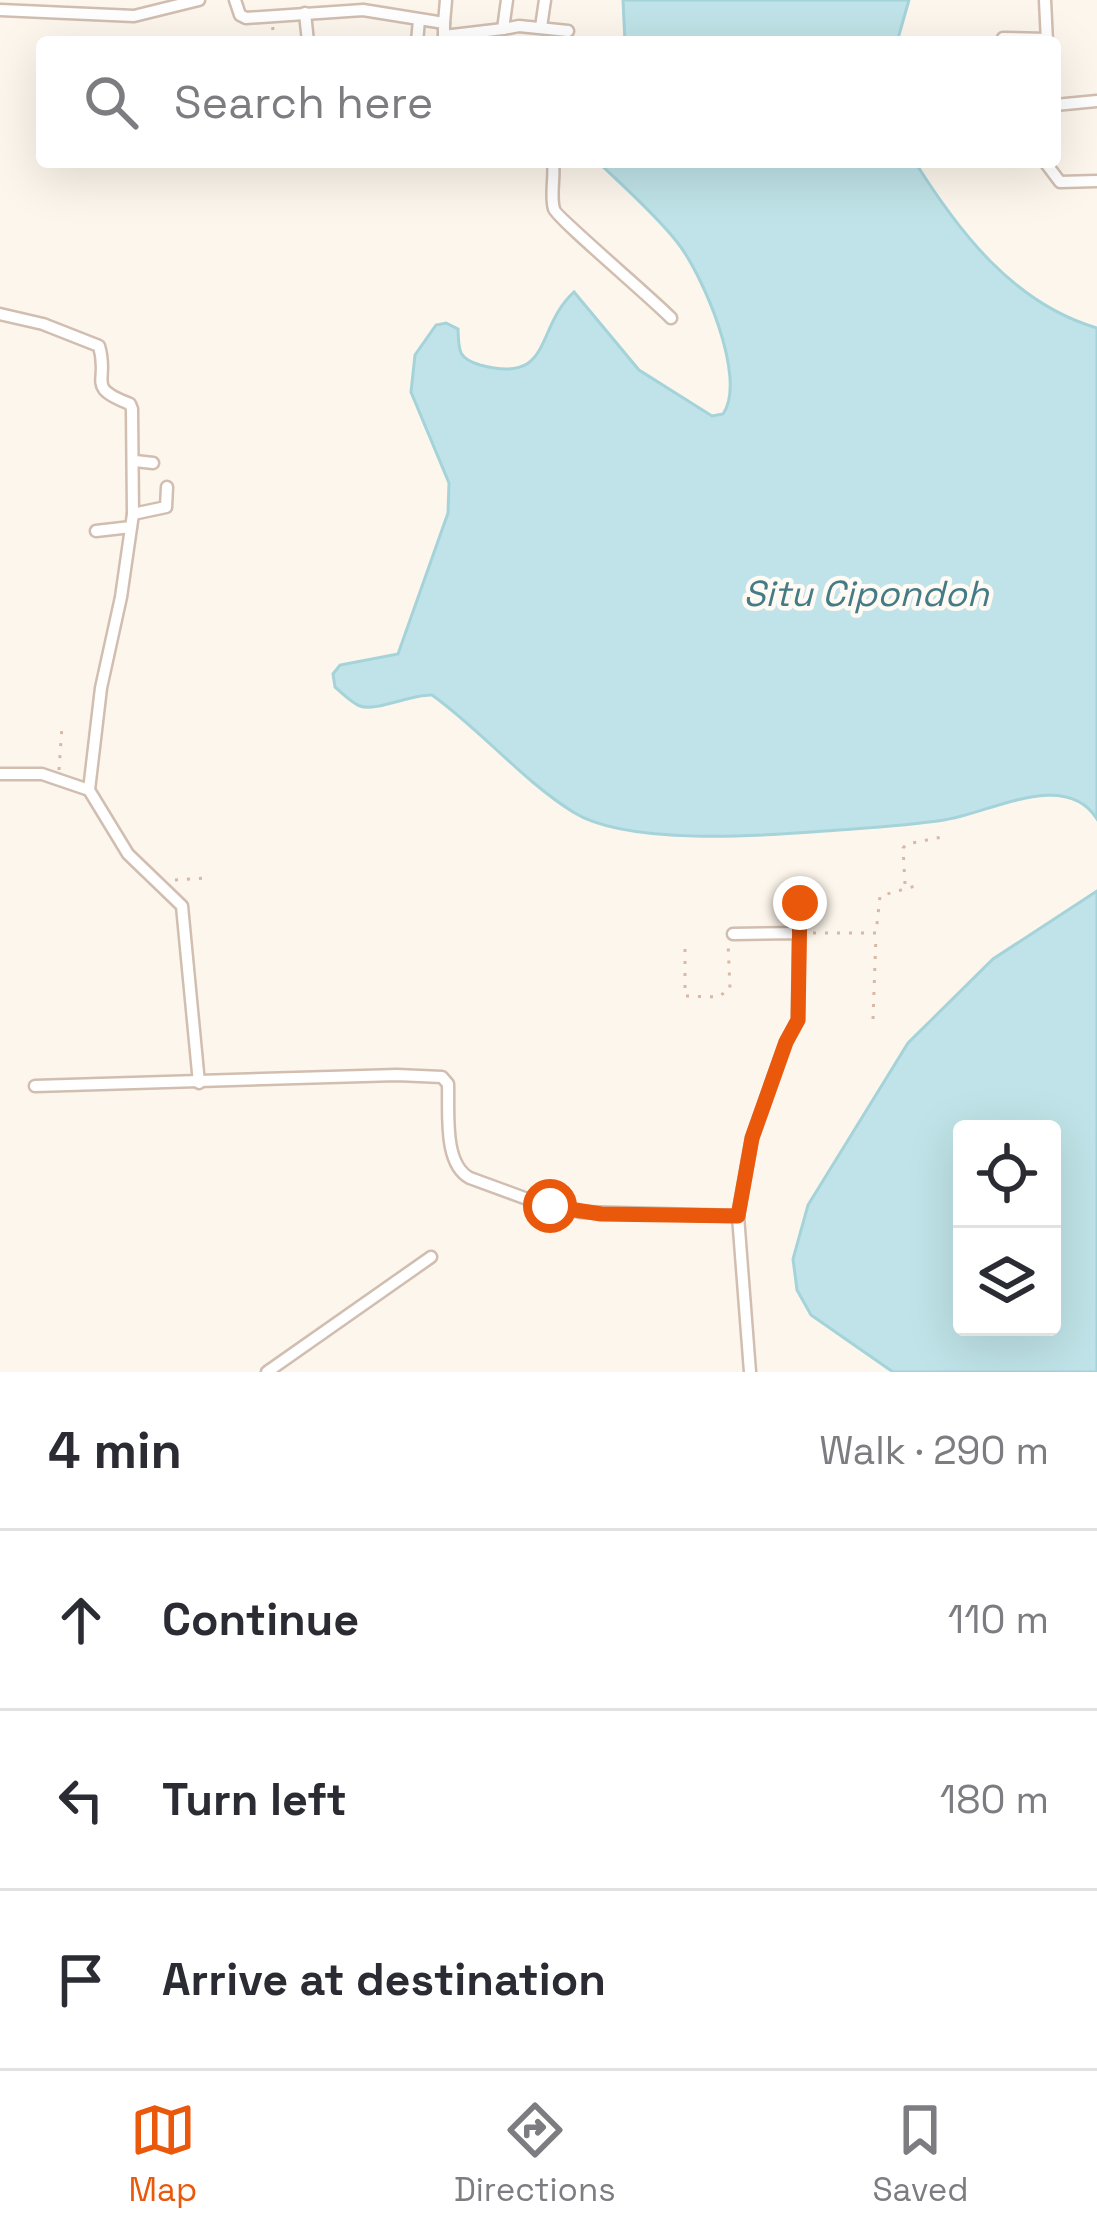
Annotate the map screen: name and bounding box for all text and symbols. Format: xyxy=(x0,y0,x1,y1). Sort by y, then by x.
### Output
search box xyxy=(36,36,1061,168)
icon: search xyxy=(78,69,144,135)
text: Search here xyxy=(174,74,433,131)
water label: Situ Cipondoh xyxy=(743,571,990,617)
route end xyxy=(773,876,827,930)
map controls xyxy=(953,1120,1061,1336)
button: locate xyxy=(953,1120,1061,1228)
route start xyxy=(523,1179,577,1233)
button: layers xyxy=(953,1228,1061,1336)
text: 4 min xyxy=(48,1418,182,1483)
text: Walk · 290 m xyxy=(819,1426,1049,1475)
icon: ahead xyxy=(48,1587,114,1653)
text: Continue xyxy=(162,1591,359,1648)
text: 110 m xyxy=(948,1595,1049,1644)
icon: left xyxy=(48,1767,114,1833)
text: Turn left xyxy=(162,1771,347,1828)
text: 180 m xyxy=(940,1775,1049,1824)
icon: arrive xyxy=(48,1947,114,2013)
text: Arrive at destination xyxy=(162,1951,606,2008)
tab: Map xyxy=(128,2097,197,2211)
tab: Directions xyxy=(454,2097,616,2211)
tab: Saved xyxy=(872,2097,969,2211)

